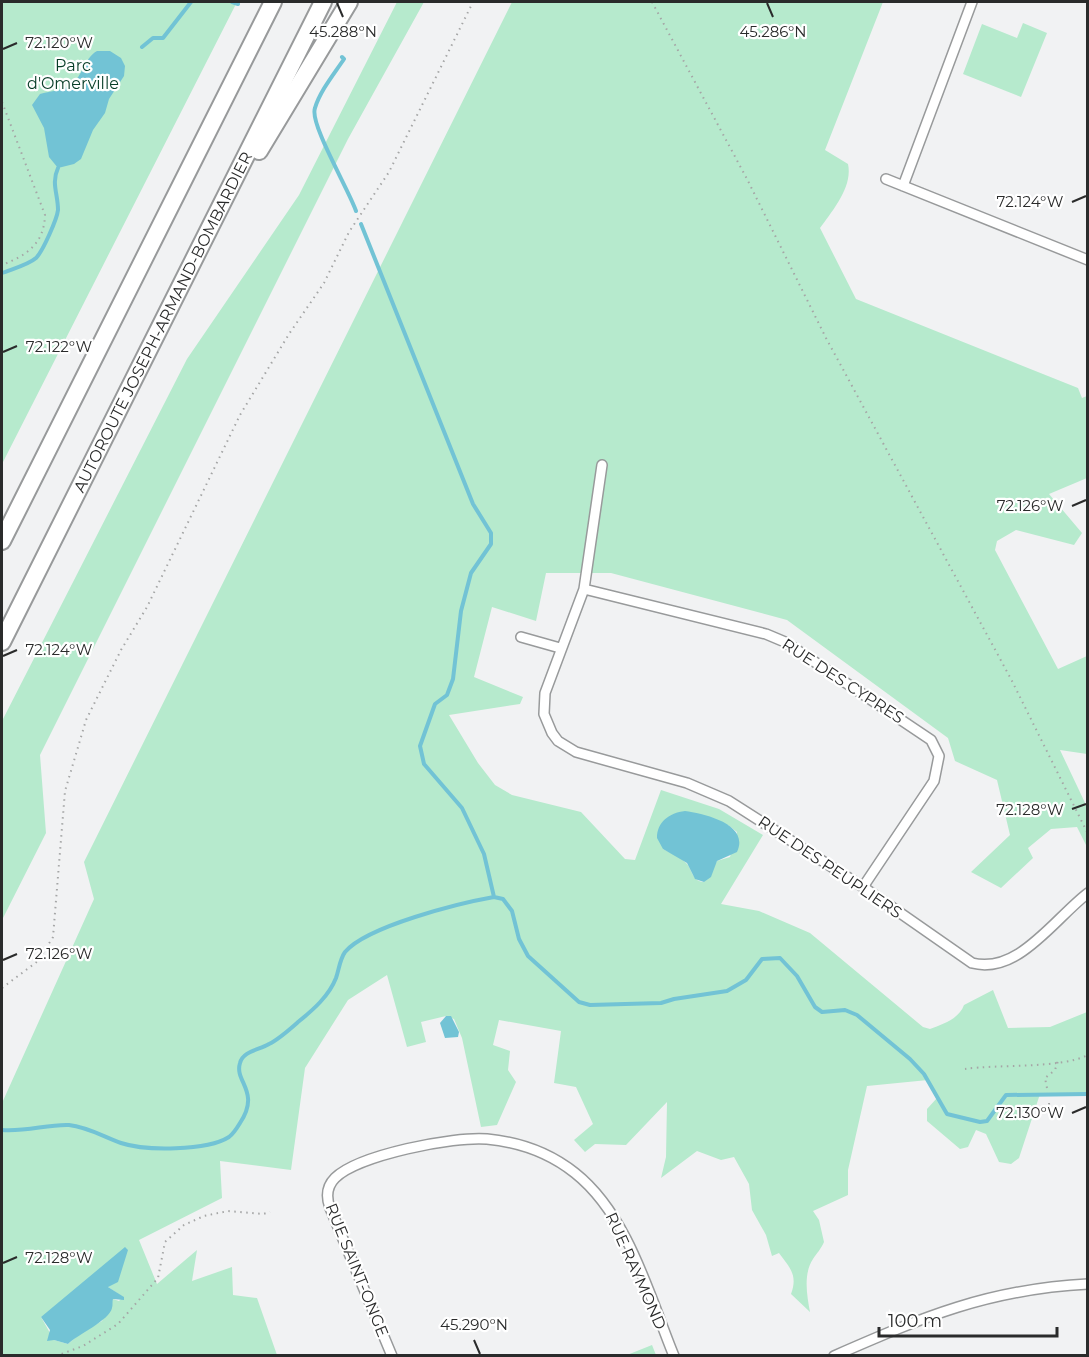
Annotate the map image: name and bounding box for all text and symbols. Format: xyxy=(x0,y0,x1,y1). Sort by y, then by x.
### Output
text: 45.288°N xyxy=(309,22,377,41)
text: 45.286°N xyxy=(739,22,807,41)
text: 72.120°W xyxy=(25,33,93,52)
park label: Parc d'Omerville xyxy=(27,56,119,93)
street label: AUTOROUTE JOSEPH-ARMAND-BOMBARDIER xyxy=(69,149,256,495)
text: 72.124°W xyxy=(997,192,1064,211)
text: 72.122°W xyxy=(26,337,92,356)
text: 72.126°W xyxy=(997,496,1064,515)
street label: RUE DES CYPRES xyxy=(778,634,908,728)
text: 72.124°W xyxy=(26,640,93,659)
text: 72.128°W xyxy=(996,800,1064,819)
street label: RUE DES PEUPLIERS xyxy=(754,812,906,922)
text: 72.126°W xyxy=(26,944,93,963)
text: 72.130°W xyxy=(996,1103,1064,1122)
street label: RUE SAINT-ONGE xyxy=(321,1200,393,1340)
street label: RUE RAYMOND xyxy=(602,1209,670,1333)
text: 72.128°W xyxy=(25,1248,93,1267)
scale bar xyxy=(879,1300,1058,1338)
text: 100 m xyxy=(888,1310,942,1332)
text: 45.290°N xyxy=(440,1315,508,1334)

